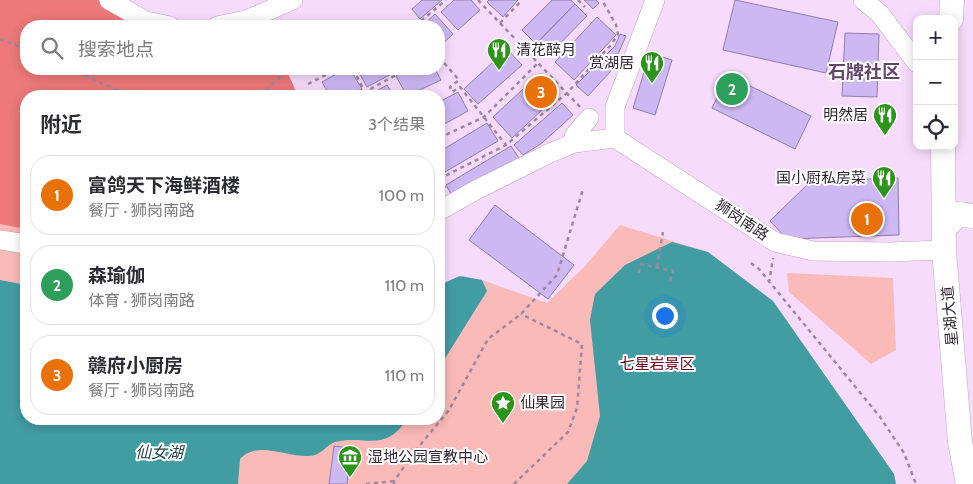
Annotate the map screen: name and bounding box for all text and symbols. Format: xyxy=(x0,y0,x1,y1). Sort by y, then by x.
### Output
map controls xyxy=(913,15,958,150)
button: + xyxy=(913,15,958,60)
search box xyxy=(20,20,445,75)
icon: search xyxy=(38,34,66,62)
restaurant icon: 清花醉月 xyxy=(486,37,512,71)
text: 搜索地点 xyxy=(78,38,154,61)
place label: 清花醉月 xyxy=(516,41,576,59)
restaurant icon: 赏湖居 xyxy=(639,50,665,84)
place label: 赏湖居 xyxy=(589,54,634,72)
button: − xyxy=(913,60,958,105)
district label: 石牌社区 xyxy=(828,61,900,83)
pin: 2 xyxy=(716,70,748,108)
pin: 3 xyxy=(525,73,557,111)
restaurant icon: 明然居 xyxy=(872,102,898,136)
button: locate xyxy=(913,105,958,150)
place label: 明然居 xyxy=(823,106,868,124)
text: 附近 xyxy=(40,112,82,137)
text: 3个结果 xyxy=(368,115,425,134)
restaurant icon: 国小厨私房菜 xyxy=(871,165,897,199)
place label: 国小厨私房菜 xyxy=(776,169,866,187)
text: 富鸽天下海鲜酒楼 xyxy=(88,174,240,197)
text: 1 xyxy=(54,186,60,205)
text: 100 m xyxy=(379,186,424,205)
street label: 狮岗南路 xyxy=(712,196,772,244)
pin: 1 xyxy=(851,200,883,238)
text: 餐厅 · 狮岗南路 xyxy=(88,201,195,220)
text: 森瑜伽 xyxy=(88,264,145,287)
text: 2 xyxy=(53,276,61,295)
text: 110 m xyxy=(385,276,424,295)
street label: 星湖大道 xyxy=(938,285,962,347)
text: 体育 · 狮岗南路 xyxy=(88,291,195,310)
your location xyxy=(652,303,678,329)
text: 赣府小厨房 xyxy=(88,354,183,377)
park label: 七星岩景区 xyxy=(619,355,695,373)
text: 3 xyxy=(53,366,61,385)
text: 110 m xyxy=(385,366,424,385)
text: 餐厅 · 狮岗南路 xyxy=(88,381,195,400)
place icon: 仙果园 xyxy=(490,390,516,424)
place label: 仙果园 xyxy=(520,394,565,412)
water label: 仙女湖 xyxy=(135,443,186,462)
museum icon: 湿地公园宣教中心 xyxy=(337,444,363,478)
place label: 湿地公园宣教中心 xyxy=(368,448,488,466)

